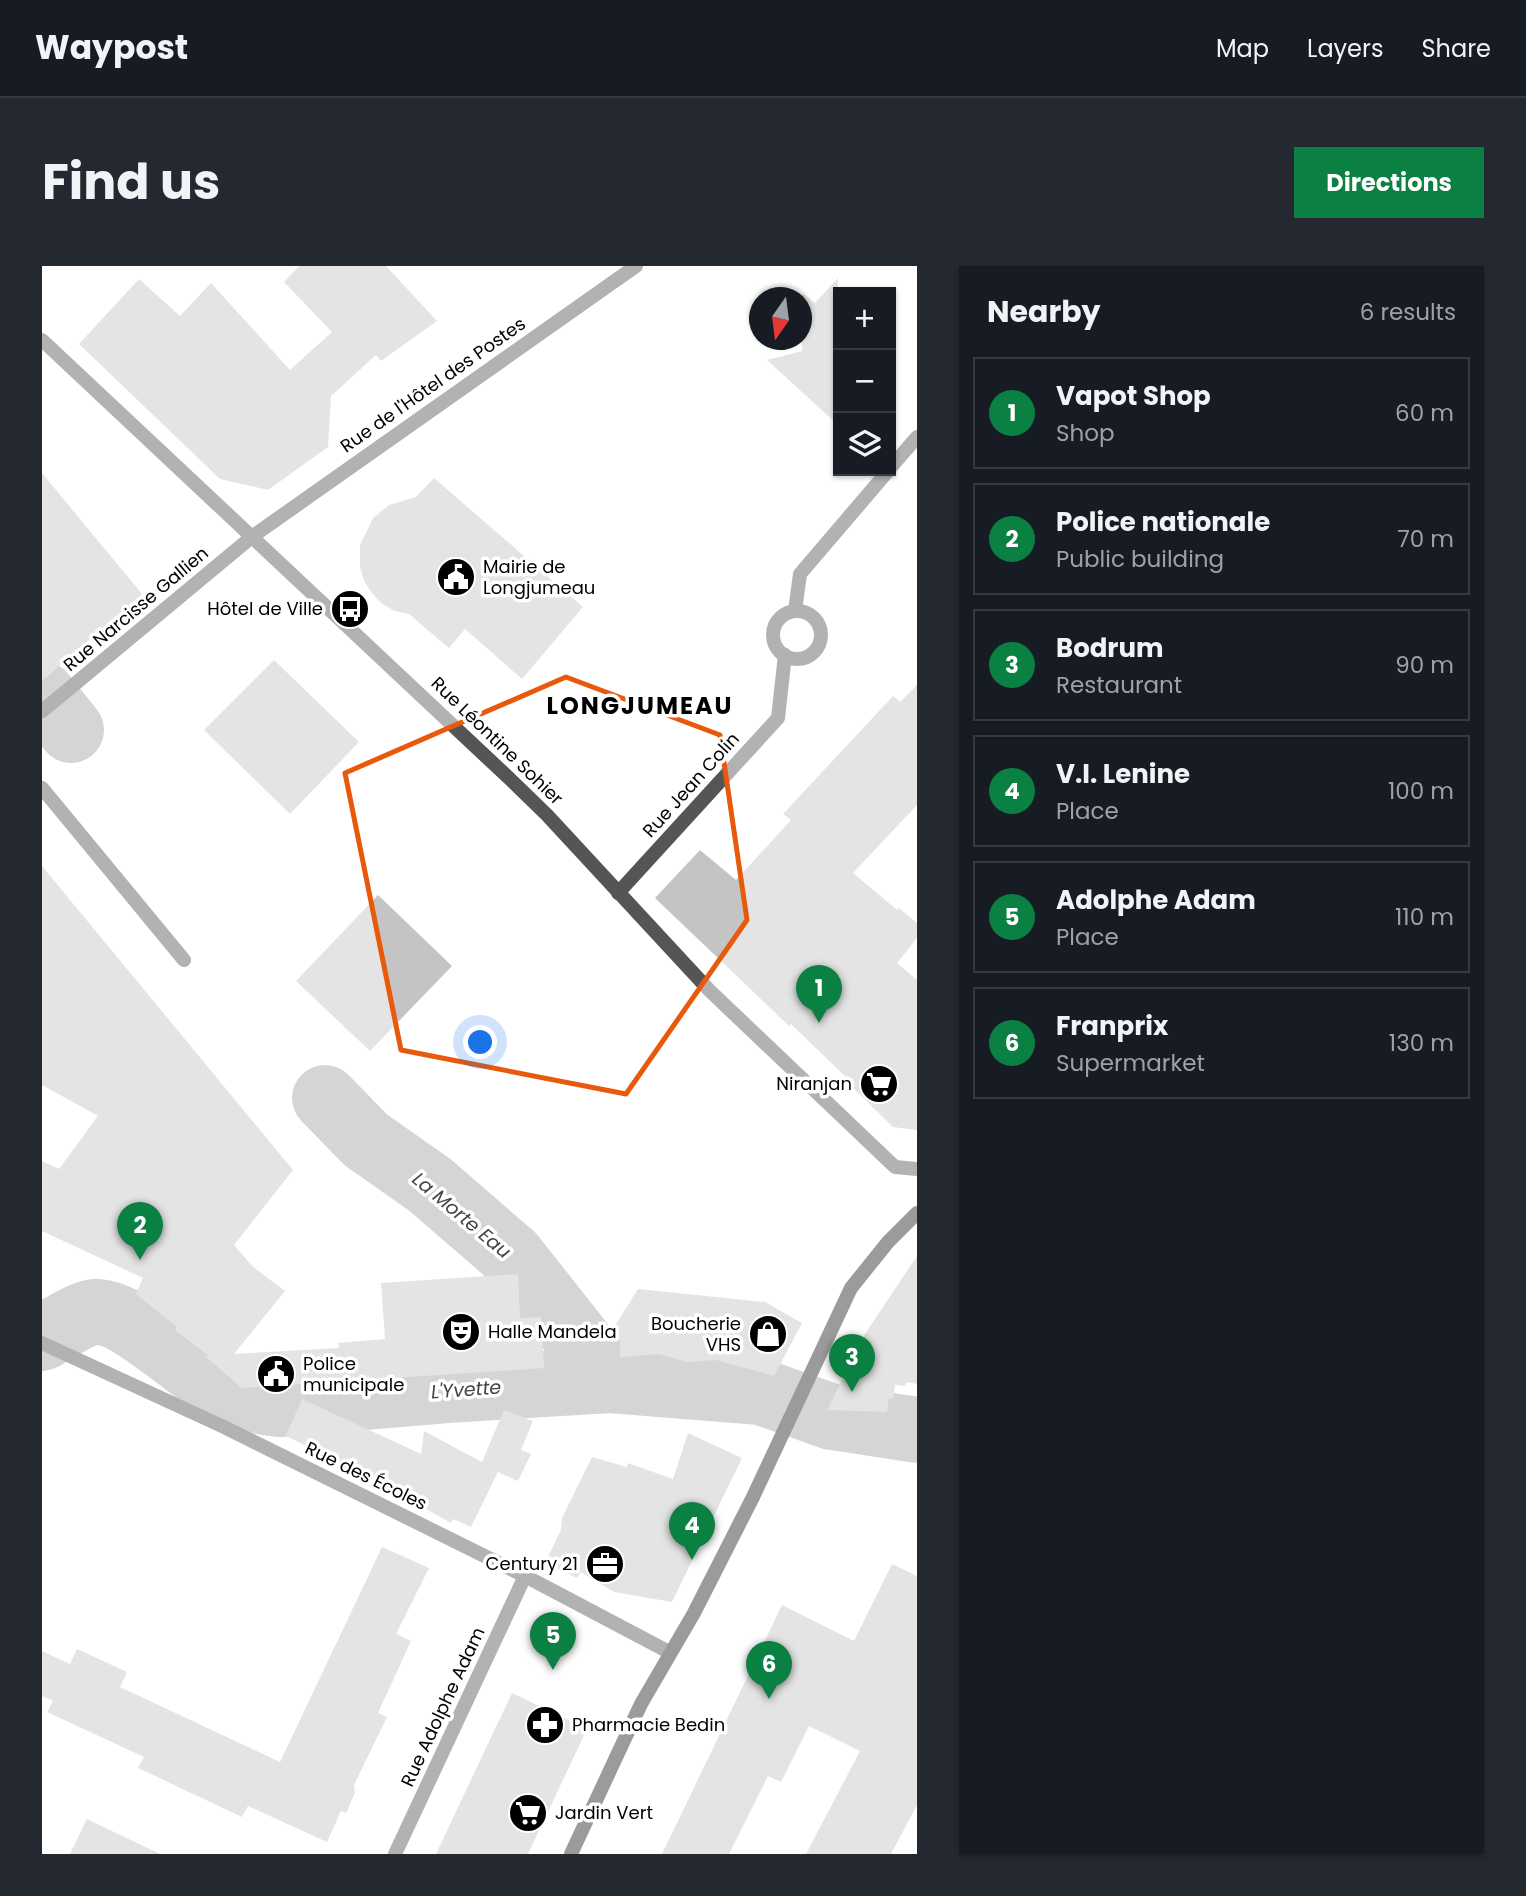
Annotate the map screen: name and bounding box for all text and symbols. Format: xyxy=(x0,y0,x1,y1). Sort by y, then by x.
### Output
text: Waypost xyxy=(35,24,188,71)
text: Map xyxy=(1216,32,1269,65)
text: Layers xyxy=(1307,32,1383,65)
text: Share xyxy=(1421,32,1491,65)
button: Directions xyxy=(1294,147,1484,218)
text: Find us xyxy=(42,148,220,216)
north arrow xyxy=(749,287,812,350)
map controls xyxy=(833,287,896,476)
button: + xyxy=(833,287,896,350)
text: Nearby xyxy=(987,290,1101,333)
text: 6 results xyxy=(1360,296,1456,328)
street label: Rue de l'Hôtel des Postes xyxy=(335,311,530,458)
button: − xyxy=(833,350,896,413)
text: Vapot Shop xyxy=(1056,378,1211,414)
text: 1 xyxy=(1008,397,1016,429)
text: 60 m xyxy=(1395,397,1454,429)
button: layers xyxy=(833,413,896,476)
text: Shop xyxy=(1056,417,1115,449)
text: Police nationale xyxy=(1056,504,1270,540)
text: 2 xyxy=(1005,523,1019,555)
text: 70 m xyxy=(1397,523,1454,555)
street label: Rue Narcisse Gallien xyxy=(58,540,214,677)
text: Public building xyxy=(1056,543,1224,575)
place label: Mairie de Longjumeau xyxy=(483,554,595,600)
public building icon: Mairie de Longjumeau xyxy=(435,556,477,598)
bus stop icon: Hôtel de Ville xyxy=(329,588,371,630)
place label: Hôtel de Ville xyxy=(207,596,323,621)
text: Bodrum xyxy=(1056,630,1164,666)
text: 3 xyxy=(1005,649,1019,681)
text: 90 m xyxy=(1395,649,1454,681)
text: Restaurant xyxy=(1056,669,1182,701)
street label: Rue Léontine Sohier xyxy=(426,671,569,811)
district label: LONGJUMEAU xyxy=(546,689,734,722)
street label: Rue Jean Colin xyxy=(637,727,745,843)
text: V.I. Lenine xyxy=(1056,756,1190,792)
text: 4 xyxy=(1004,775,1020,807)
text: 100 m xyxy=(1388,775,1454,807)
text: Place xyxy=(1056,795,1119,827)
text: Adolphe Adam xyxy=(1056,882,1256,918)
text: 5 xyxy=(1005,901,1019,933)
text: 110 m xyxy=(1395,901,1454,933)
text: Place xyxy=(1056,921,1119,953)
pin: 1 xyxy=(796,965,842,1023)
text: Franprix xyxy=(1056,1008,1168,1044)
your location xyxy=(463,1025,497,1059)
text: 6 xyxy=(1005,1027,1019,1059)
text: 130 m xyxy=(1389,1027,1454,1059)
text: Supermarket xyxy=(1056,1047,1205,1079)
supermarket icon: Niranjan xyxy=(858,1063,900,1105)
place label: Niranjan xyxy=(776,1071,852,1096)
water label: La Morte Eau xyxy=(406,1166,517,1265)
pin: 2 xyxy=(117,1202,163,1260)
theatre icon: Halle Mandela xyxy=(440,1311,482,1353)
place label: Boucherie VHS xyxy=(651,1311,741,1357)
shop icon: Boucherie VHS xyxy=(747,1313,789,1355)
place label: Halle Mandela xyxy=(488,1319,617,1344)
pin: 3 xyxy=(829,1334,875,1392)
place label: Police municipale xyxy=(303,1351,404,1397)
public building icon: Police municipale xyxy=(255,1353,297,1395)
water label: L'Yvette xyxy=(430,1374,502,1405)
street label: Rue des Écoles xyxy=(301,1435,431,1516)
pin: 4 xyxy=(669,1502,715,1560)
office icon: Century 21 xyxy=(584,1543,626,1585)
place label: Century 21 xyxy=(486,1551,578,1576)
pin: 5 xyxy=(530,1612,576,1670)
street label: Rue Adolphe Adam xyxy=(395,1623,491,1791)
pin: 6 xyxy=(746,1641,792,1699)
pharmacy icon: Pharmacie Bedin xyxy=(524,1704,566,1746)
place label: Pharmacie Bedin xyxy=(572,1712,725,1737)
supermarket icon: Jardin Vert xyxy=(507,1792,549,1834)
place label: Jardin Vert xyxy=(555,1800,653,1825)

